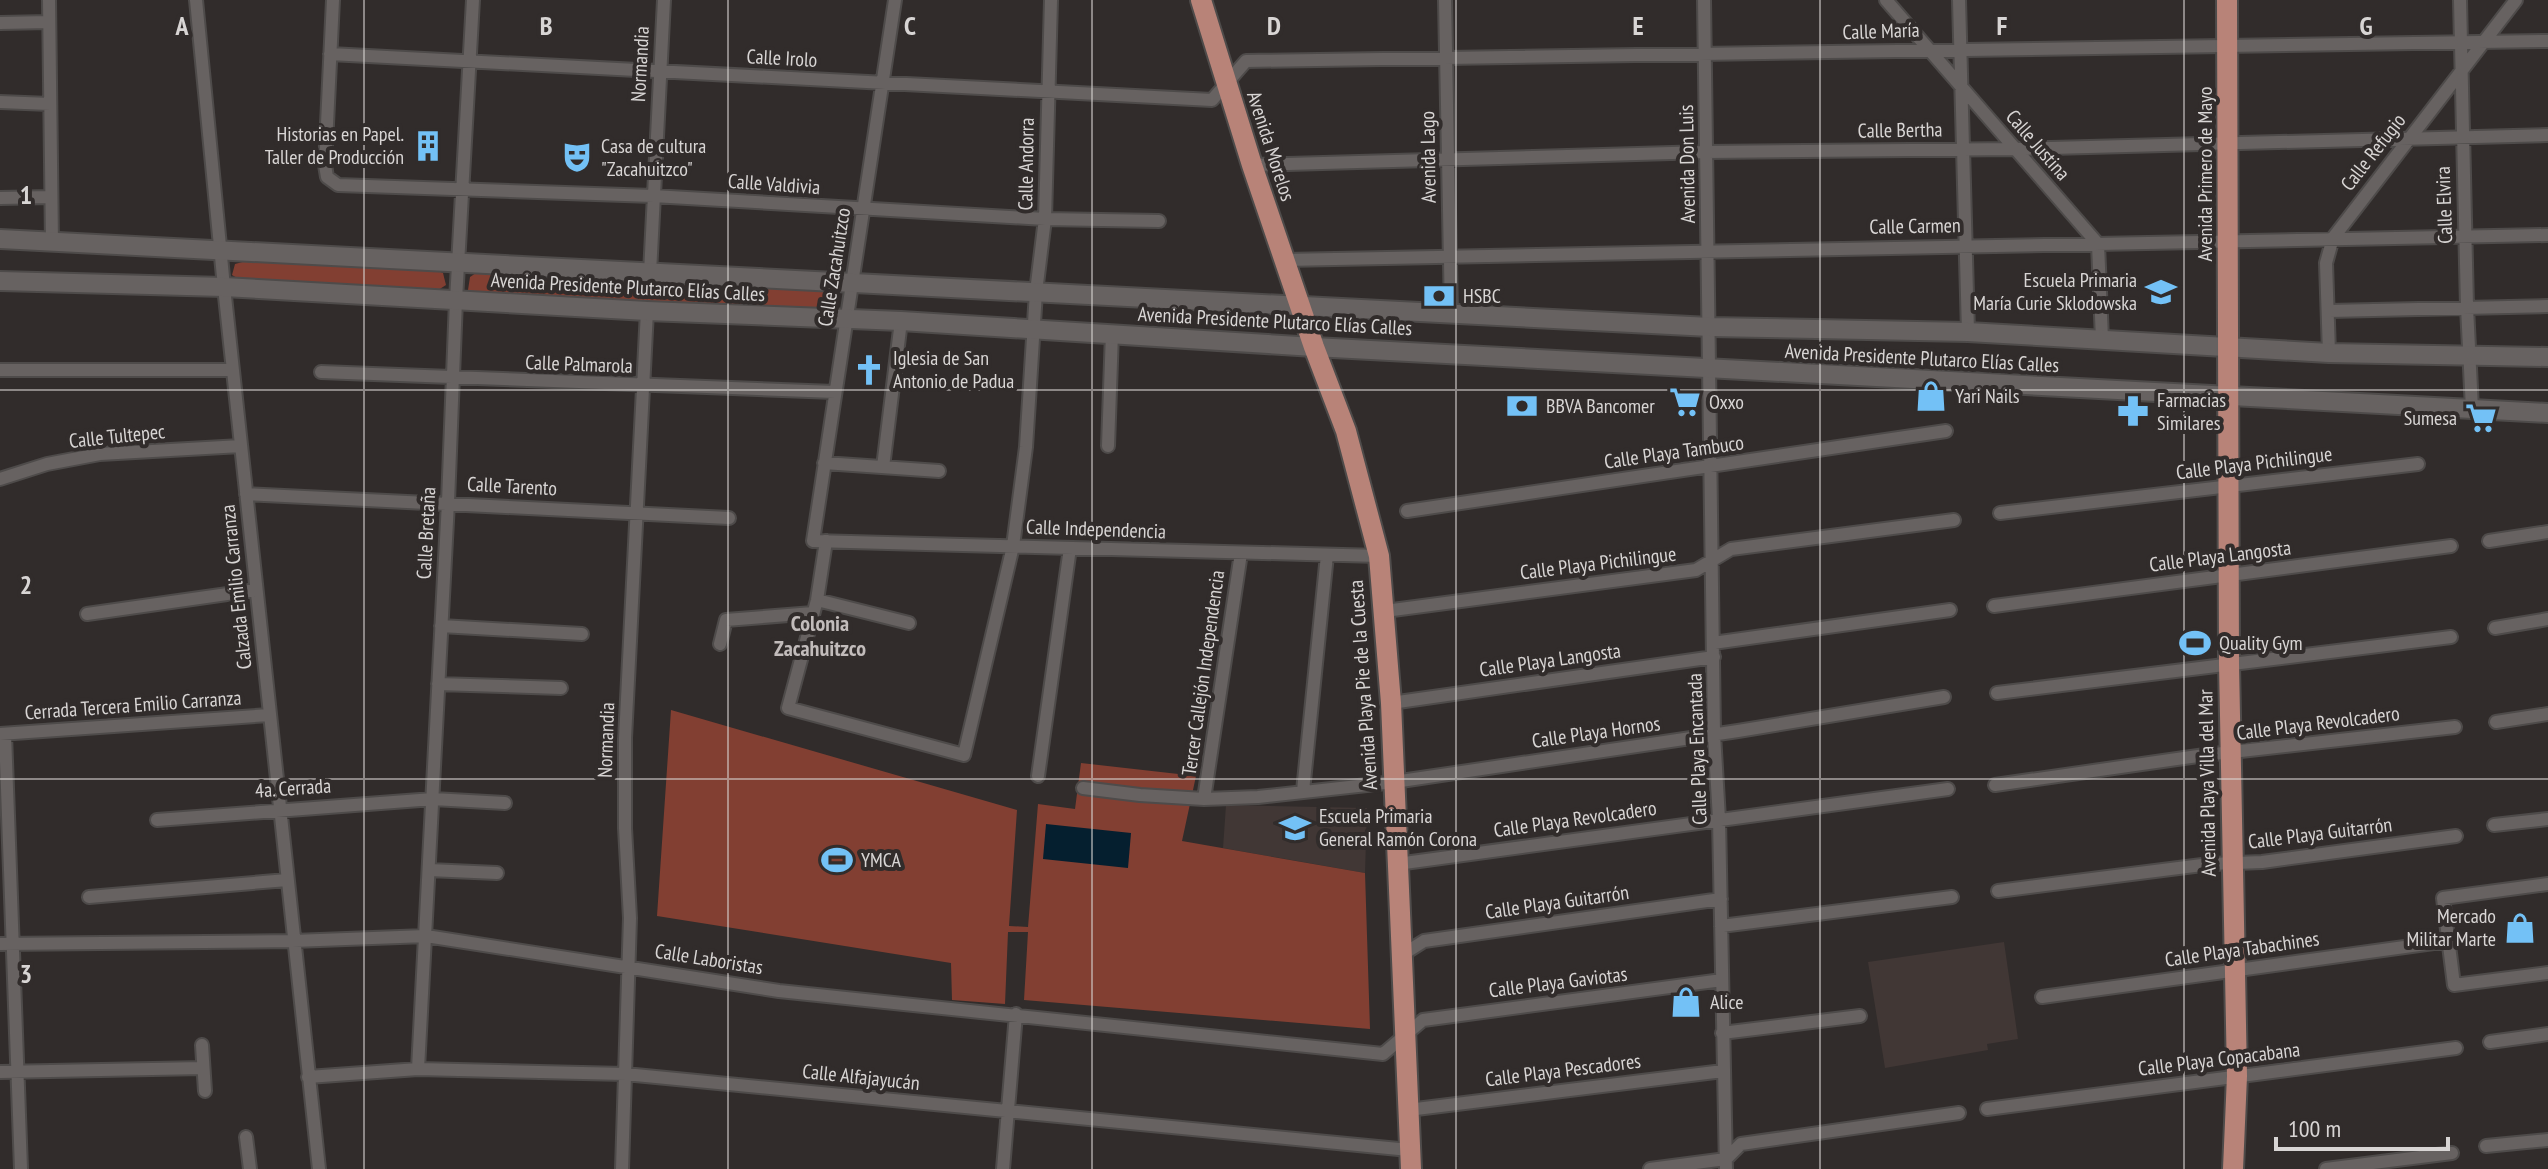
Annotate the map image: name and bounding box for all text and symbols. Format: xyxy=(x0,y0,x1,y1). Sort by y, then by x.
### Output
text: A xyxy=(174,9,189,42)
text: B xyxy=(540,9,553,42)
text: C xyxy=(904,9,916,42)
text: D xyxy=(1267,9,1281,42)
text: E xyxy=(1632,9,1644,42)
text: F xyxy=(1997,9,2008,42)
text: G xyxy=(2359,9,2373,42)
street label: Calle María xyxy=(1842,17,1920,45)
street label: Normandia xyxy=(625,26,655,102)
street label: Calle Irolo xyxy=(746,43,818,73)
street label: Avenida Primero de Mayo xyxy=(2192,87,2218,261)
street label: Avenida Morelos xyxy=(1241,88,1301,204)
street label: Avenida Don Luis xyxy=(1673,104,1701,224)
street label: Calle Justina xyxy=(2000,104,2076,186)
street label: Calle Refugio xyxy=(2335,108,2411,196)
street label: Avenida Lago xyxy=(1414,111,1442,203)
street label: Calle Bertha xyxy=(1857,116,1943,144)
street label: Calle Andorra xyxy=(1012,117,1040,211)
place label: Historias en Papel. Taller de Producción xyxy=(265,121,404,170)
building icon: Historias en Papel. Taller de Producción xyxy=(411,129,445,163)
place label: Casa de cultura "Zacahuitzco" xyxy=(601,133,706,182)
theatre icon: Casa de cultura "Zacahuitzco" xyxy=(560,140,594,174)
street label: Calle Elvira xyxy=(2430,166,2458,244)
street label: Calle Valdivia xyxy=(727,168,821,200)
text: 1 xyxy=(20,178,32,211)
street label: Calle Zacahuitzco xyxy=(812,206,856,328)
street label: Calle Carmen xyxy=(1869,212,1961,240)
street label: Avenida Presidente Plutarco Elías Calles xyxy=(490,267,766,307)
place label: Escuela Primaria María Curie Sklodowska xyxy=(1973,267,2137,316)
school or university icon: Escuela Primaria María Curie Sklodowska xyxy=(2144,275,2178,309)
bank icon: HSBC xyxy=(1422,279,1456,313)
place label: HSBC xyxy=(1463,283,1501,309)
street label: Avenida Presidente Plutarco Elías Calles xyxy=(1137,301,1413,341)
street label: Avenida Presidente Plutarco Elías Calles xyxy=(1784,338,2060,378)
place label: Iglesia de San Antonio de Padua xyxy=(893,345,1014,394)
street label: Calle Palmarola xyxy=(525,349,633,379)
church icon: Iglesia de San Antonio de Padua xyxy=(852,353,886,387)
shop icon: Yari Nails xyxy=(1914,379,1948,413)
place label: Yari Nails xyxy=(1955,383,2020,409)
supermarket icon: Oxxo xyxy=(1668,385,1702,419)
place label: Farmacias Similares xyxy=(2157,387,2226,436)
bank icon: BBVA Bancomer xyxy=(1505,389,1539,423)
place label: Oxxo xyxy=(1709,389,1744,415)
place label: BBVA Bancomer xyxy=(1546,393,1655,419)
pharmacy icon: Farmacias Similares xyxy=(2116,394,2150,428)
supermarket icon: Sumesa xyxy=(2464,401,2498,435)
place label: Sumesa xyxy=(2404,405,2457,431)
street label: Calle Tultepec xyxy=(68,418,166,454)
street label: Calle Playa Tambuco xyxy=(1603,429,1745,475)
street label: Calle Playa Pichilingue xyxy=(2174,441,2334,485)
street label: Calle Tarento xyxy=(466,471,558,501)
street label: Calle Bretaña xyxy=(411,486,441,580)
street label: Calzada Emilio Carranza xyxy=(214,503,258,671)
street label: Calle Independencia xyxy=(1026,514,1166,544)
street label: Calle Playa Langosta xyxy=(2148,534,2292,578)
street label: Calle Playa Pichilingue xyxy=(1518,541,1678,585)
text: 2 xyxy=(20,568,32,601)
street label: Tercer Callejón Independencia xyxy=(1176,569,1230,777)
street label: Avenida Playa Pie de la Cuesta xyxy=(1343,579,1383,791)
district label: Colonia Zacahuitzco xyxy=(774,609,866,662)
sports icon: Quality Gym xyxy=(2178,626,2212,660)
place label: Quality Gym xyxy=(2219,630,2303,656)
street label: Calle Playa Langosta xyxy=(1478,637,1622,683)
street label: Calle Playa Encantada xyxy=(1681,673,1713,825)
street label: Cerrada Tercera Emilio Carranza xyxy=(24,684,242,726)
street label: Avenida Playa Villa del Mar xyxy=(2192,689,2222,877)
street label: Calle Playa Revolcadero xyxy=(2235,700,2401,746)
street label: Normandia xyxy=(592,702,620,778)
street label: Calle Playa Hornos xyxy=(1530,710,1662,754)
street label: 4a. Cerrada xyxy=(254,772,332,804)
street label: Calle Playa Revolcadero xyxy=(1492,795,1658,843)
place label: Escuela Primaria General Ramón Corona xyxy=(1319,803,1477,852)
school or university icon: Escuela Primaria General Ramón Corona xyxy=(1278,811,1312,845)
street label: Calle Playa Guitarrón xyxy=(2247,811,2393,855)
sports icon: YMCA xyxy=(820,843,854,877)
place label: YMCA xyxy=(861,847,902,873)
street label: Calle Playa Guitarrón xyxy=(1483,879,1631,925)
place label: Mercado Militar Marte xyxy=(2406,903,2496,952)
shop icon: Mercado Militar Marte xyxy=(2503,911,2537,945)
street label: Calle Playa Tabachines xyxy=(2163,925,2321,973)
street label: Calle Laboristas xyxy=(653,938,765,980)
text: 3 xyxy=(20,957,32,990)
street label: Calle Playa Gaviotas xyxy=(1487,961,1629,1003)
shop icon: Alice xyxy=(1669,985,1703,1019)
place label: Alice xyxy=(1710,989,1744,1015)
street label: Calle Playa Copacabana xyxy=(2137,1036,2301,1082)
street label: Calle Playa Pescadores xyxy=(1484,1048,1643,1092)
street label: Calle Alfajayucán xyxy=(801,1058,921,1096)
scale bar xyxy=(2276,1101,2448,1151)
text: 100 m xyxy=(2288,1113,2341,1144)

